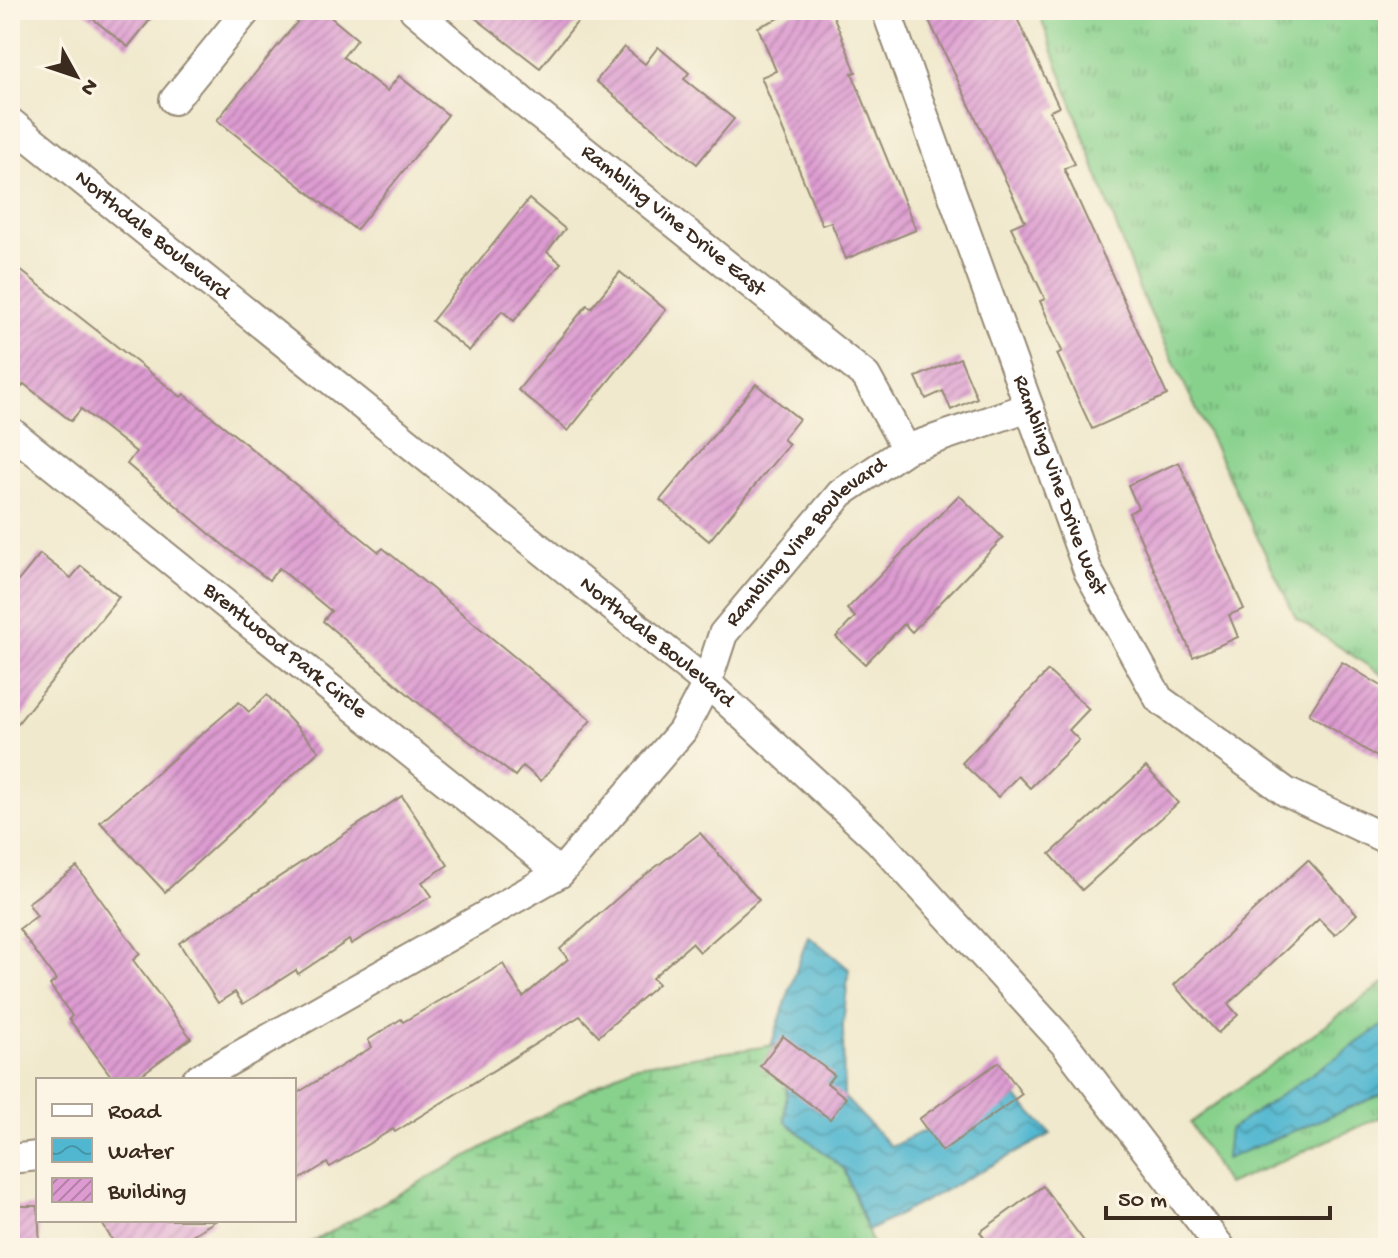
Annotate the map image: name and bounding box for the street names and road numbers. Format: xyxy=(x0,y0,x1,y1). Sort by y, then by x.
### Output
street label: Rambling Vine Drive East xyxy=(575,140,772,304)
street label: Northdale Boulevard xyxy=(69,166,237,308)
street label: Rambling Vine Drive West xyxy=(1006,372,1113,602)
street label: Rambling Vine Boulevard xyxy=(721,451,894,633)
street label: Northdale Boulevard xyxy=(573,572,741,715)
street label: Brentwood Park Circle xyxy=(196,577,372,726)

